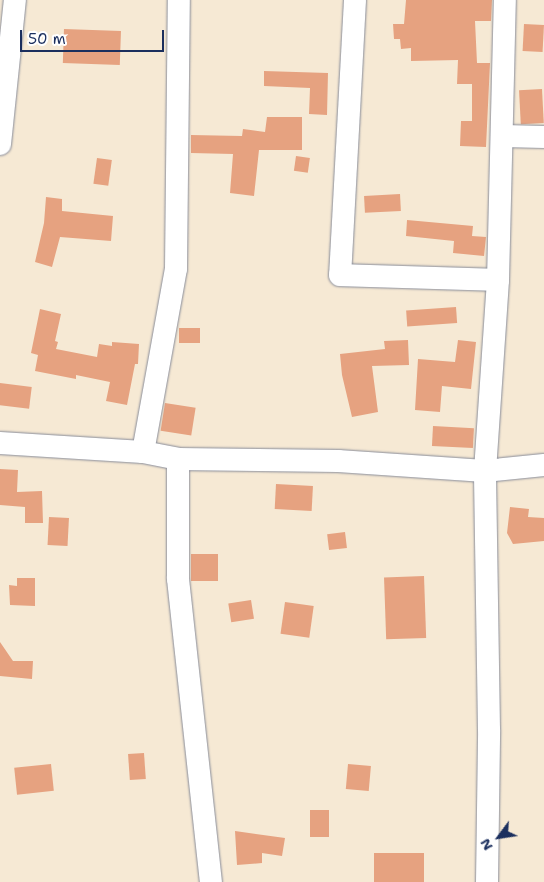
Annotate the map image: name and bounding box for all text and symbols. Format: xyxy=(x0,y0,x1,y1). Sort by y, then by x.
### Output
scale bar xyxy=(22,20,166,52)
text: 50 m xyxy=(28,29,66,49)
north arrow xyxy=(474,812,524,862)
text: N xyxy=(476,835,497,854)

